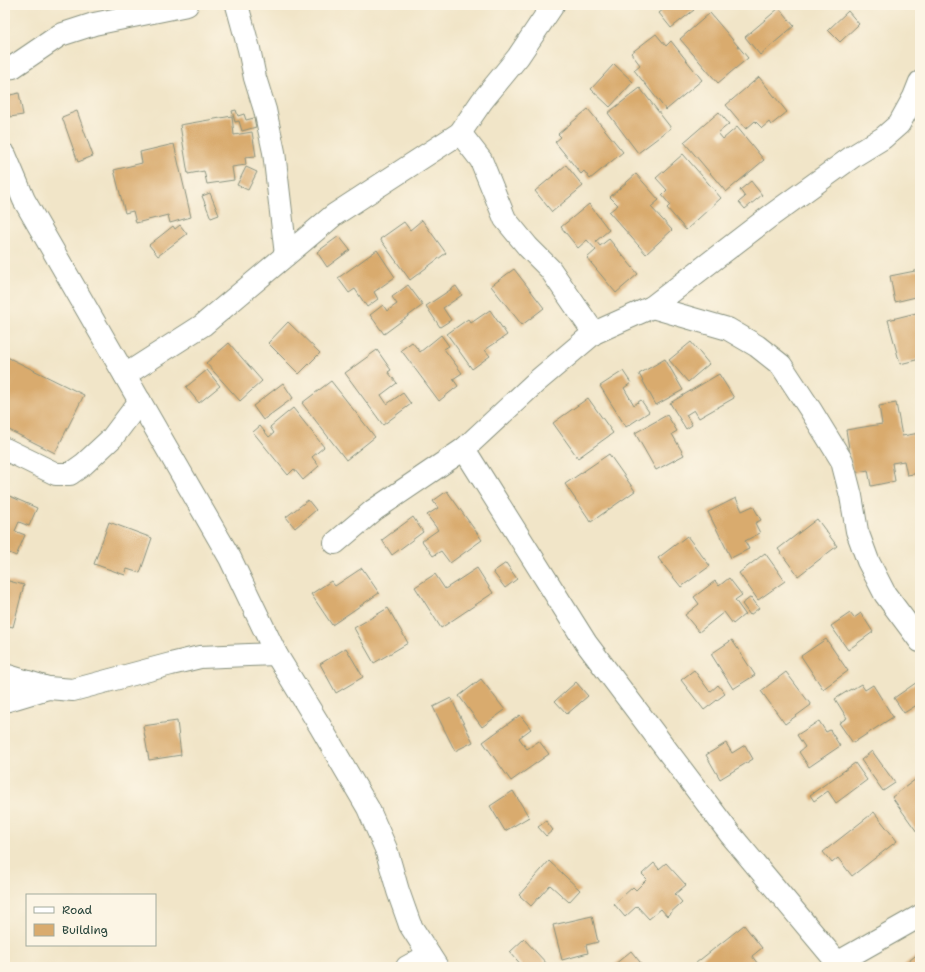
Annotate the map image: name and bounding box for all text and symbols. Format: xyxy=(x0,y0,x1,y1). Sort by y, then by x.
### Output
legend xyxy=(26,894,156,946)
text: Road xyxy=(62,902,93,918)
text: Building xyxy=(62,922,108,938)

